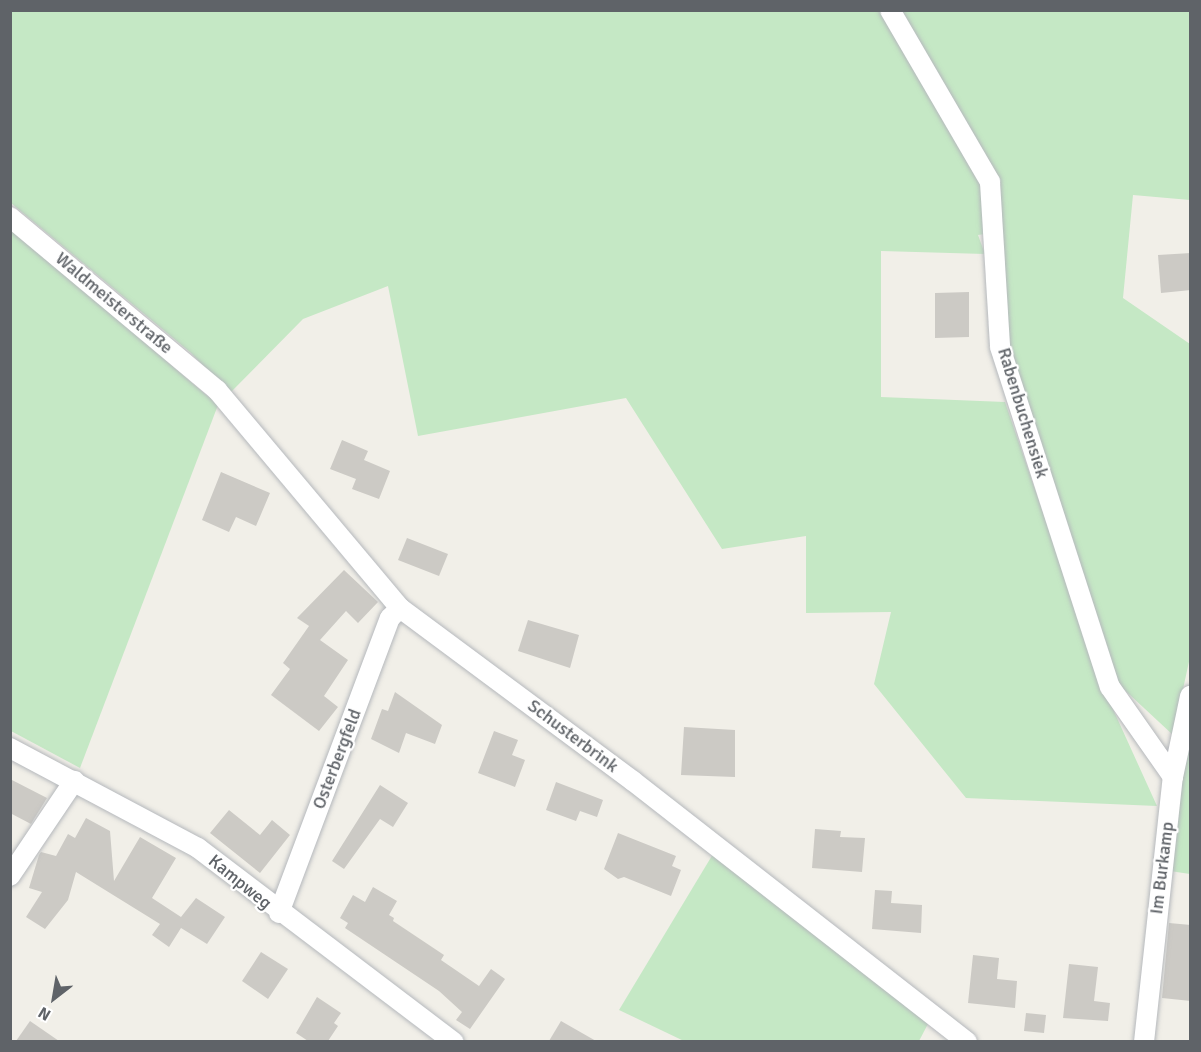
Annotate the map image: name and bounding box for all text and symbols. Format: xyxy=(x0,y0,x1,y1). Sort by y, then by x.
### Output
street label: Waldmeisterstraße xyxy=(51,248,177,358)
street label: Rabenbuchensiek xyxy=(993,345,1053,481)
street label: Schusterbrink xyxy=(523,695,623,777)
street label: Osterbergfeld xyxy=(308,706,366,812)
street label: Im Burkamp xyxy=(1146,821,1178,915)
street label: Kampweg xyxy=(204,850,276,914)
north arrow xyxy=(24,968,84,1028)
text: N xyxy=(35,1002,55,1025)

